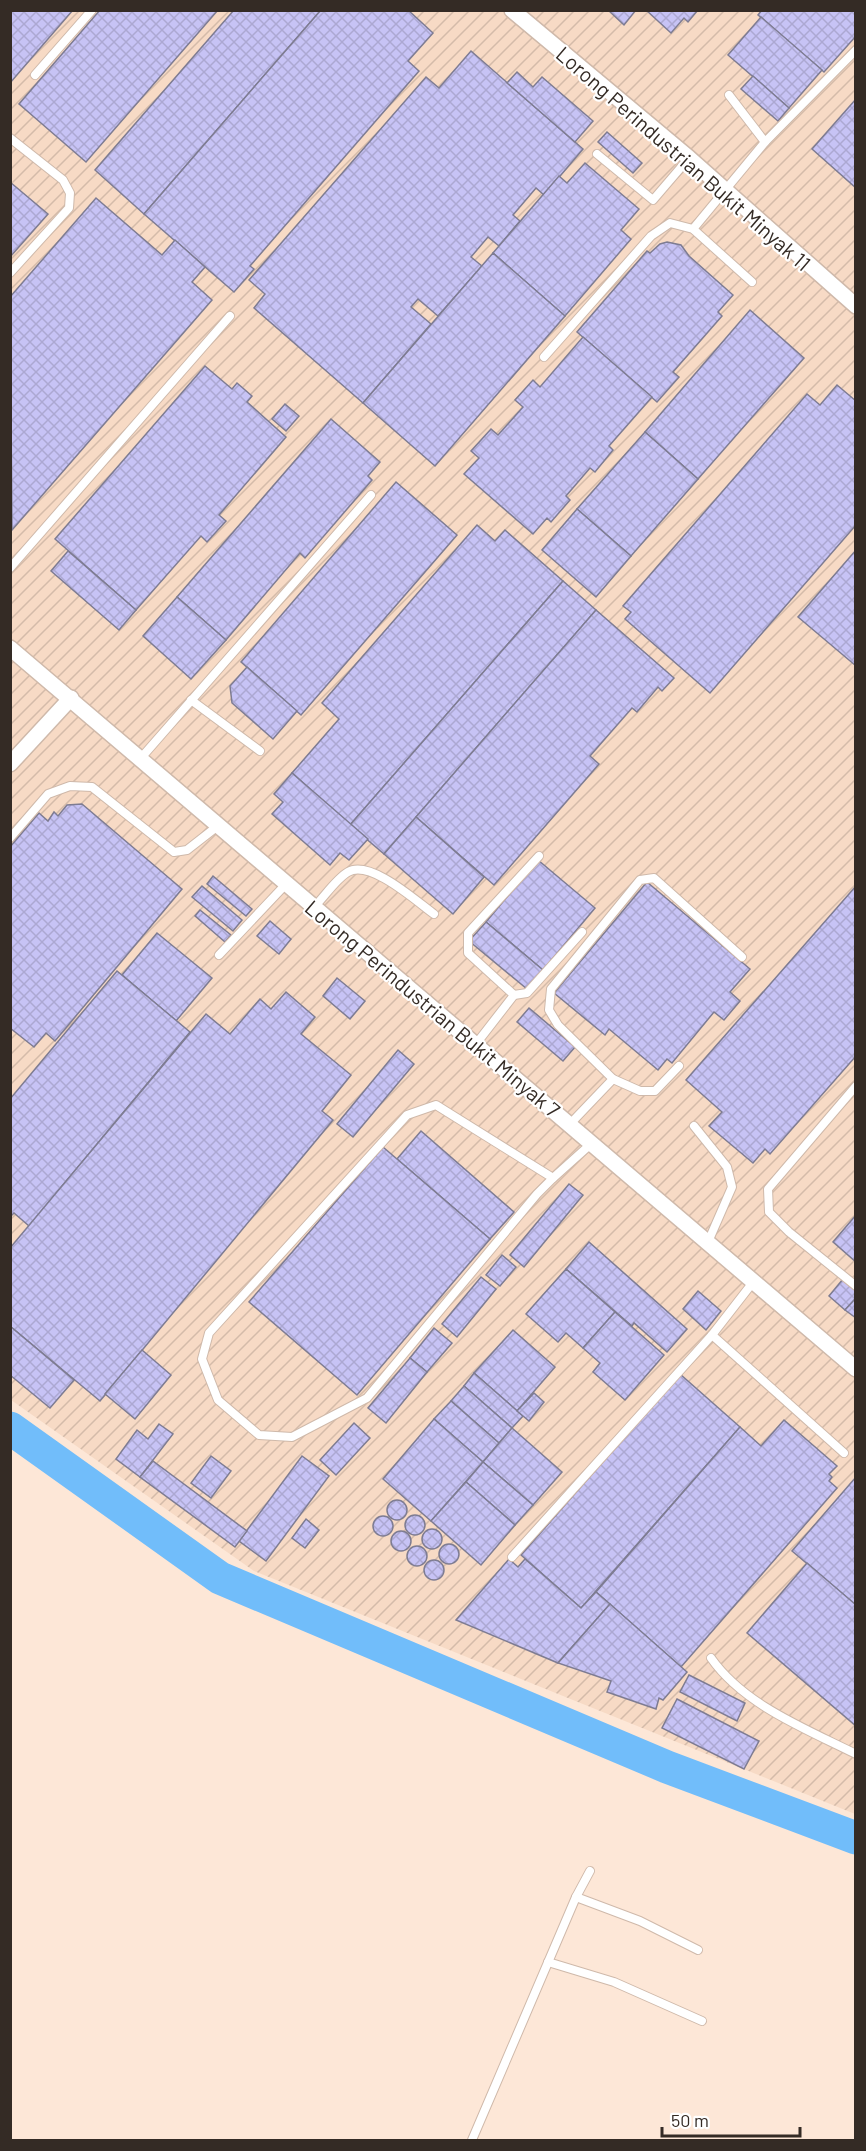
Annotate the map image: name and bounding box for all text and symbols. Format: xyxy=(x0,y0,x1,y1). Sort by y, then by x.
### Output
street label: Lorong Perindustrian Bukit Minyak 11 xyxy=(552,41,816,275)
street label: Lorong Perindustrian Bukit Minyak 7 xyxy=(301,894,565,1122)
scale bar xyxy=(662,2100,800,2138)
text: 50 m xyxy=(671,2109,709,2131)

